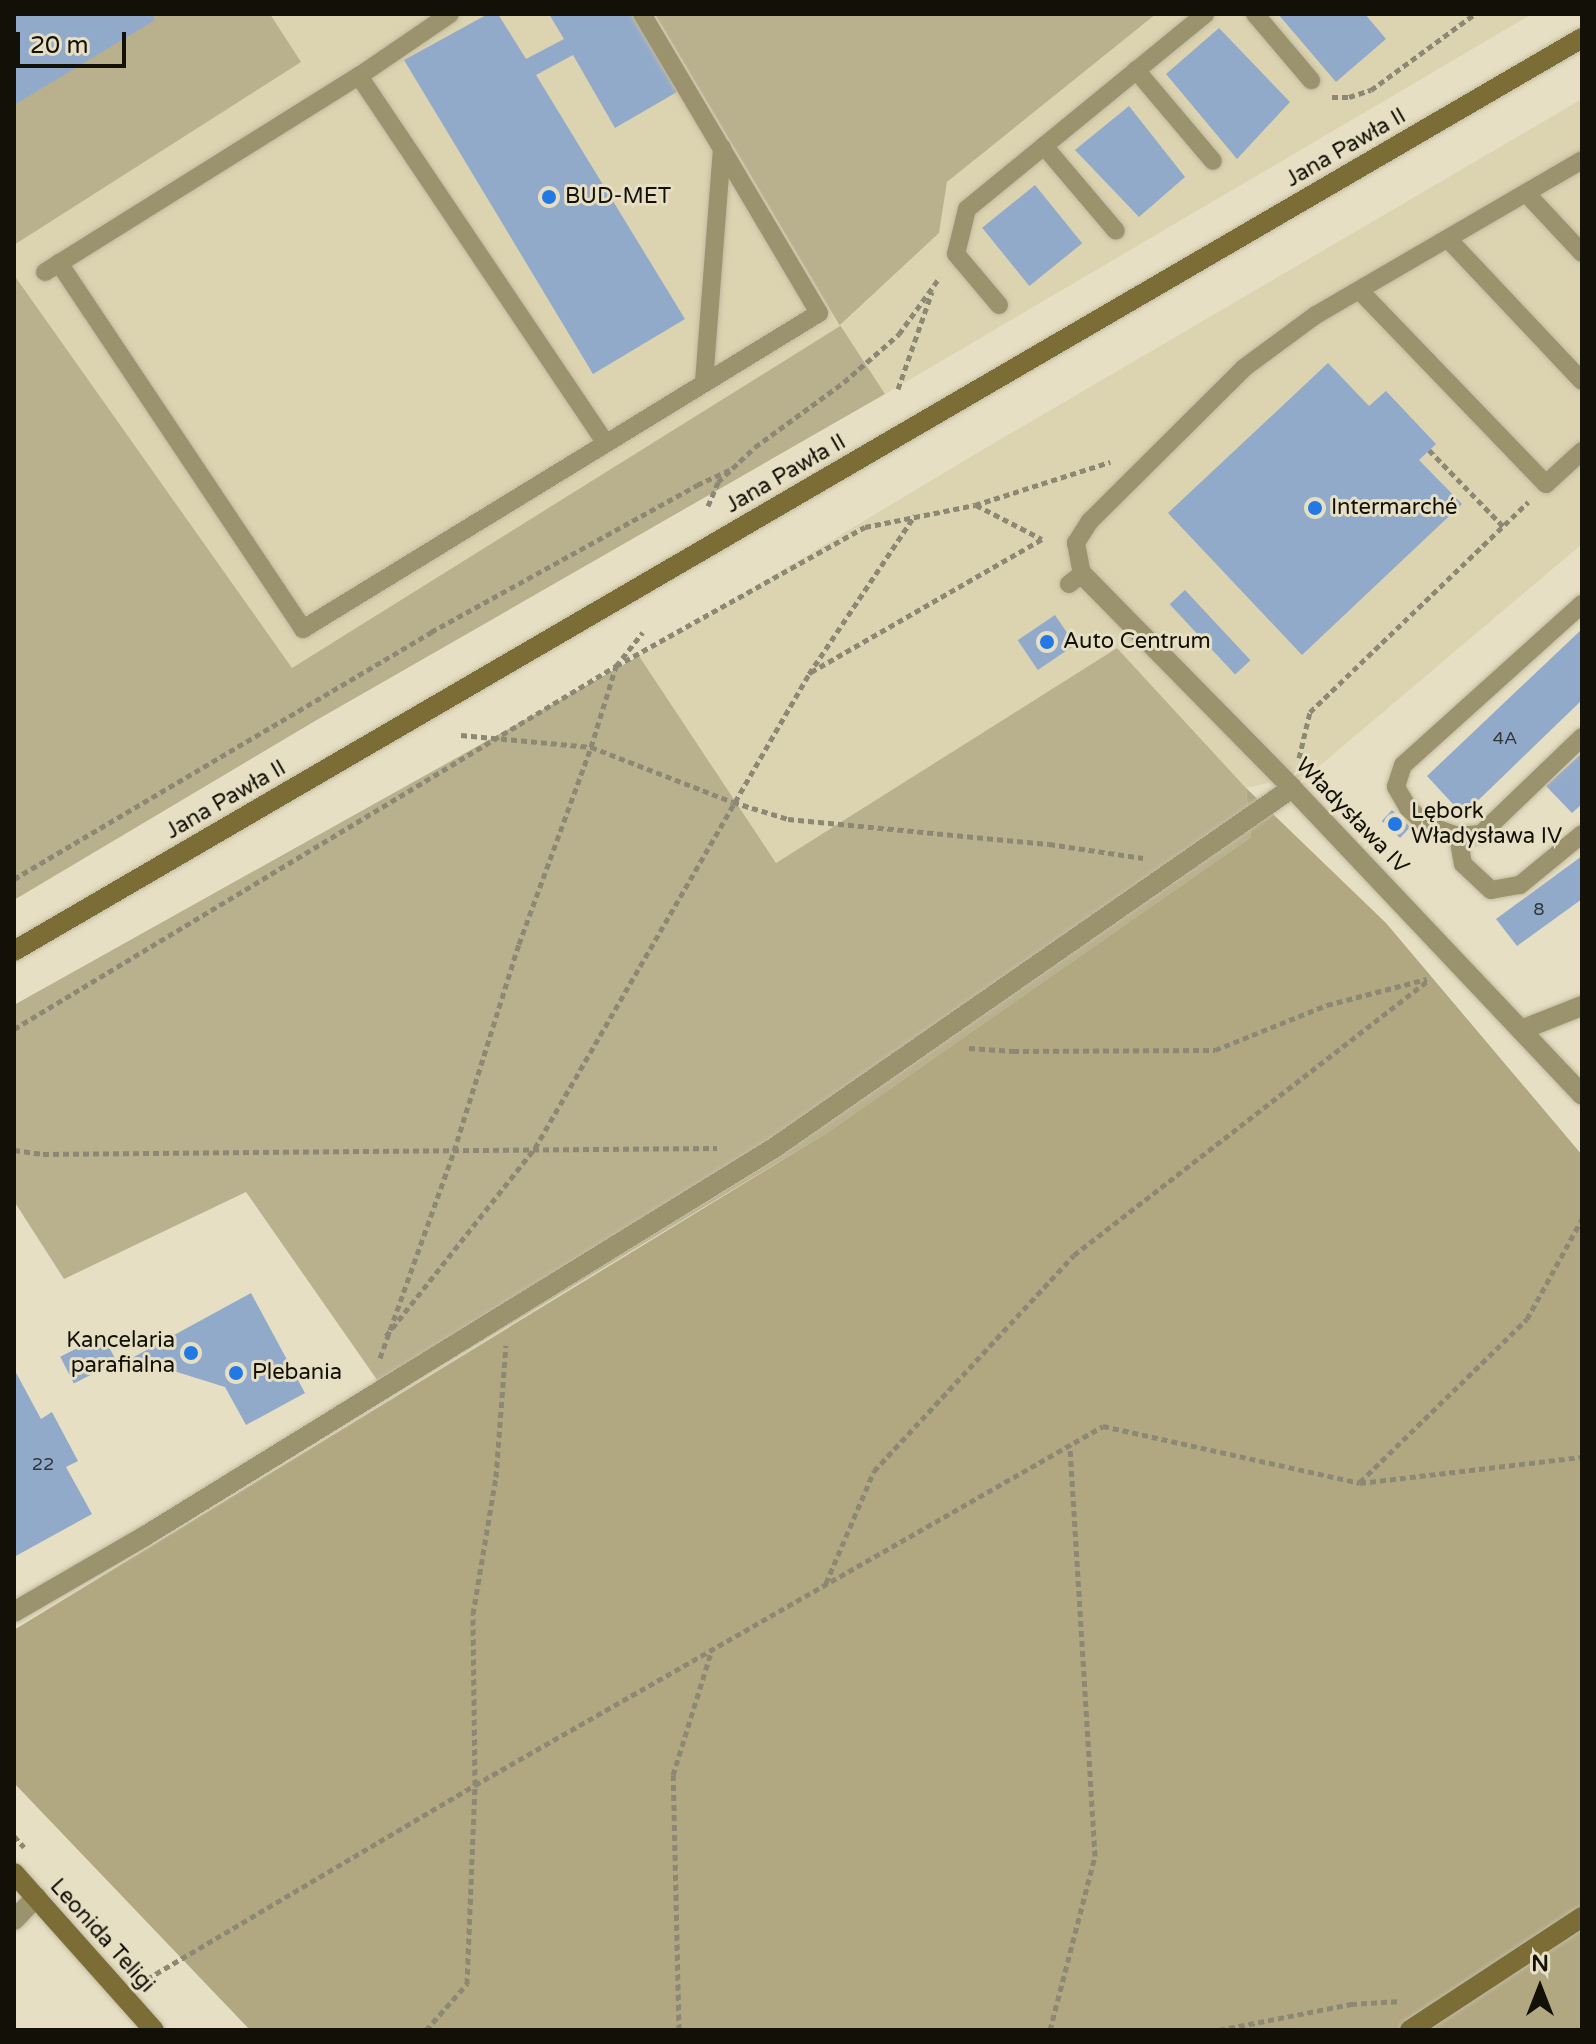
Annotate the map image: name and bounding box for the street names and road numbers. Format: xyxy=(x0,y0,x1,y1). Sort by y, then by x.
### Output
street label: Jana Pawła II xyxy=(1281,103,1411,193)
street label: Jana Pawła II xyxy=(721,429,851,519)
street label: Władysława IV xyxy=(1290,752,1414,880)
street label: Jana Pawła II xyxy=(161,755,291,845)
street label: Leonida Teligi xyxy=(44,1874,160,1998)

